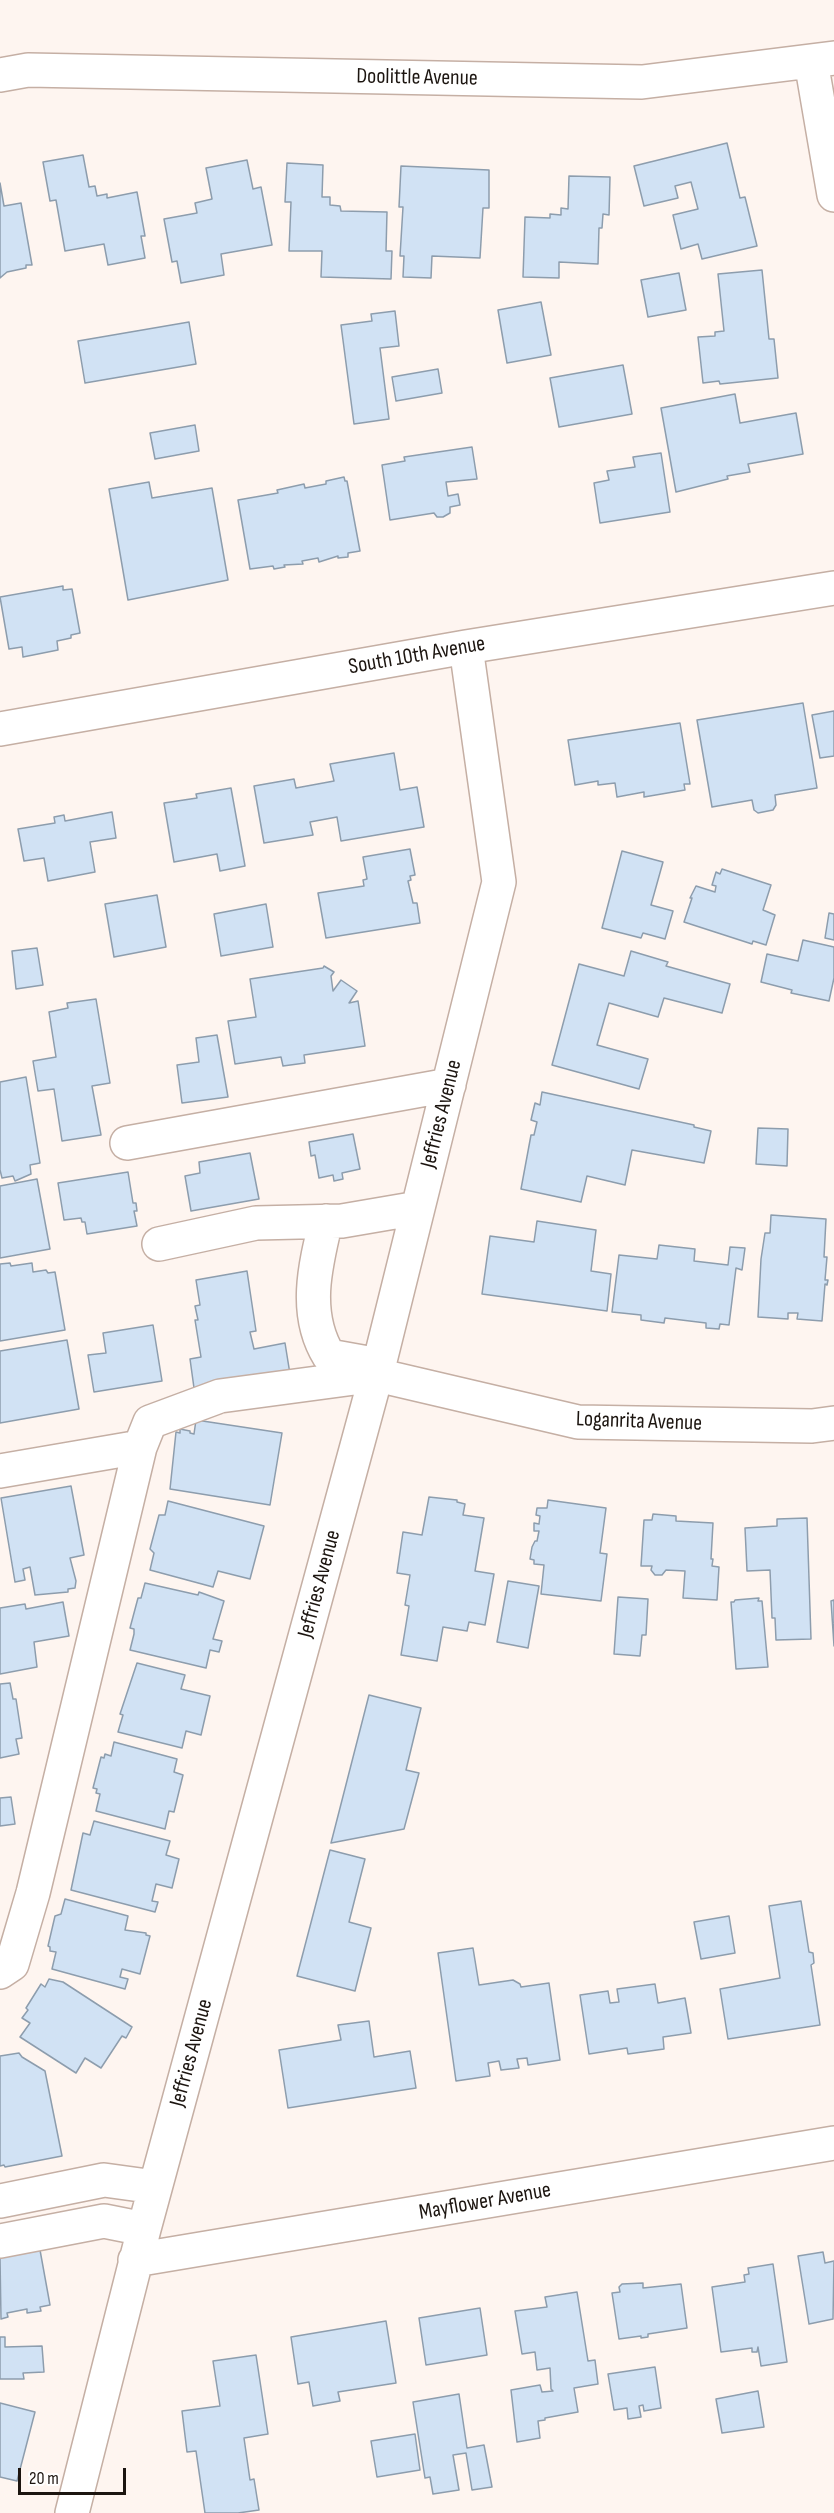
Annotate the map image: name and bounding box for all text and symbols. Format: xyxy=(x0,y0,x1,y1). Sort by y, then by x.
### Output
street label: Doolittle Avenue xyxy=(356,64,478,92)
street label: South 10th Avenue xyxy=(347,631,487,681)
street label: Jeffries Avenue xyxy=(416,1057,468,1171)
street label: Loganrita Avenue xyxy=(576,1407,702,1437)
street label: Jeffries Avenue xyxy=(293,1527,347,1641)
street label: Jeffries Avenue xyxy=(165,1996,219,2110)
street label: Mayflower Avenue xyxy=(417,2177,553,2227)
scale bar xyxy=(21,2456,129,2494)
text: 20 m xyxy=(29,2468,59,2489)

